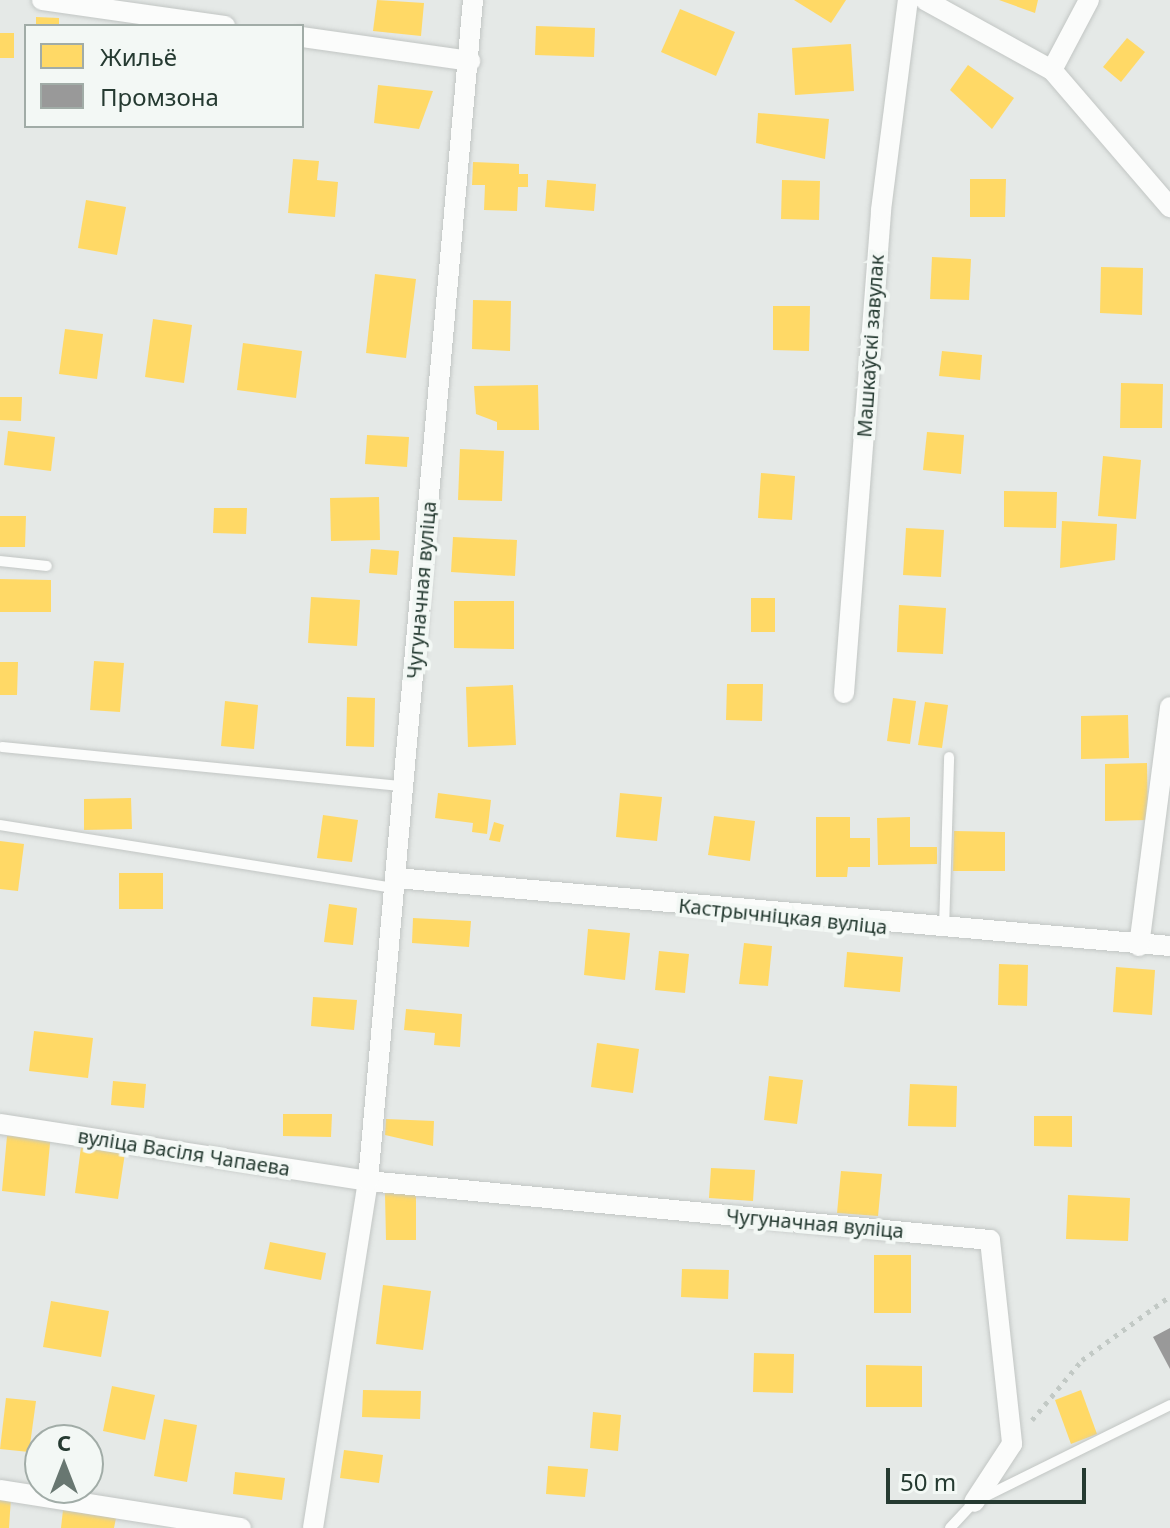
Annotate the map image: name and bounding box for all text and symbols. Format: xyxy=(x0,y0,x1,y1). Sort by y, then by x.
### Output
legend xyxy=(24,24,304,128)
text: Жильё xyxy=(100,40,177,73)
text: Промзона xyxy=(100,80,219,113)
street label: Машкаўскі завулак xyxy=(852,254,888,438)
street label: Чугуначная вуліца xyxy=(401,500,441,680)
street label: Кастрычніцкая вуліца xyxy=(677,893,889,939)
street label: вуліца Васіля Чапаева xyxy=(76,1123,292,1181)
street label: Чугуначная вуліца xyxy=(725,1203,905,1243)
north arrow xyxy=(24,1424,104,1504)
text: С xyxy=(57,1427,71,1457)
scale bar xyxy=(890,1452,1090,1502)
text: 50 m xyxy=(900,1465,956,1498)

